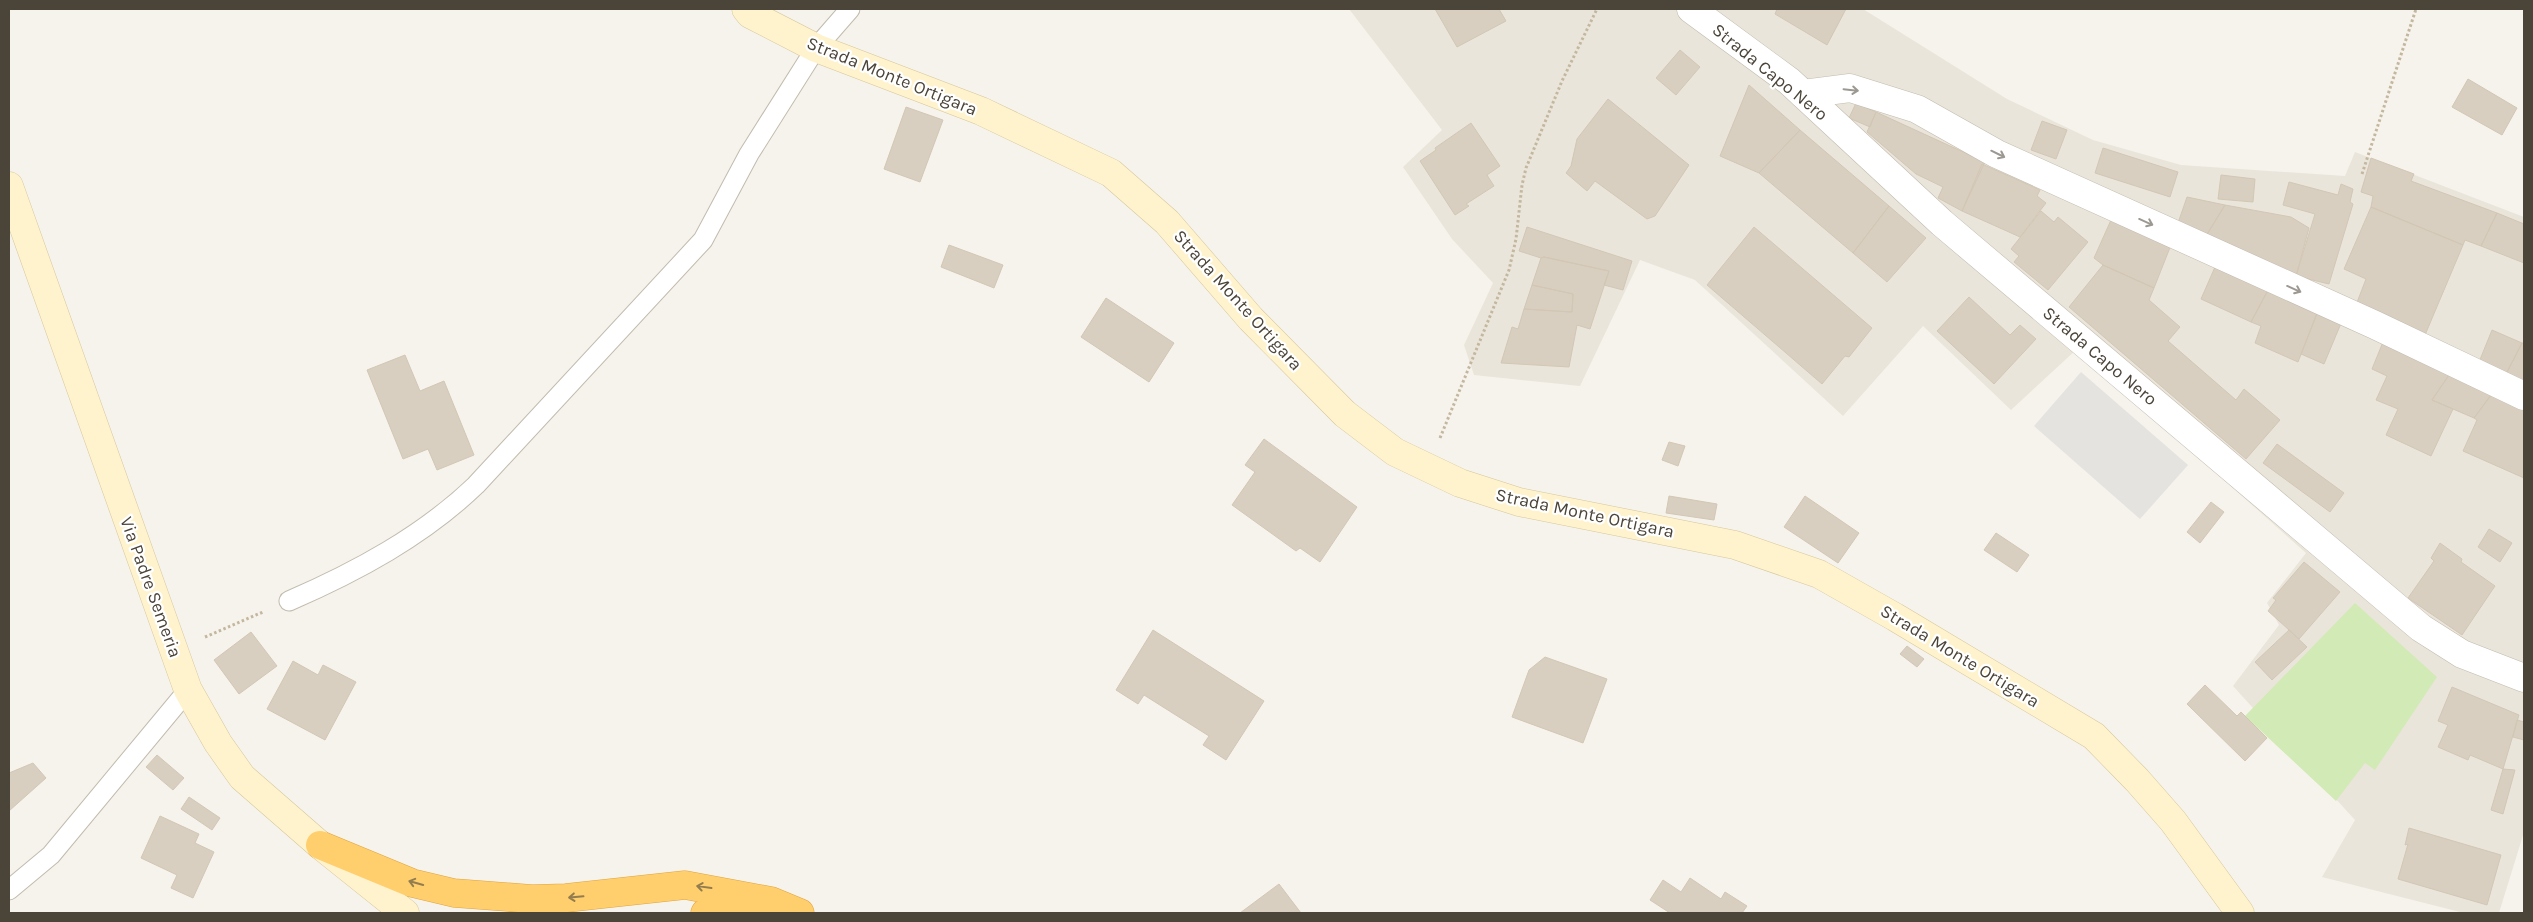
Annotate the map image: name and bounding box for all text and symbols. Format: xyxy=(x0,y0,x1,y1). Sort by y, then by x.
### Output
street label: Strada Capo Nero xyxy=(1708,19,1832,125)
street label: Strada Monte Ortigara xyxy=(804,32,980,120)
one-way arrow xyxy=(1842,85,1858,95)
one-way arrow xyxy=(1991,149,2006,159)
one-way arrow xyxy=(2138,217,2153,227)
street label: Strada Monte Ortigara xyxy=(1169,225,1307,375)
one-way arrow xyxy=(2286,284,2301,294)
street label: Strada Capo Nero xyxy=(2038,302,2162,410)
street label: Strada Monte Ortigara xyxy=(1494,483,1676,543)
street label: Via Padre Semeria xyxy=(115,514,187,660)
street label: Strada Monte Ortigara xyxy=(1876,600,2044,712)
one-way arrow xyxy=(408,877,424,887)
one-way arrow xyxy=(697,882,713,892)
one-way arrow xyxy=(569,892,585,902)

